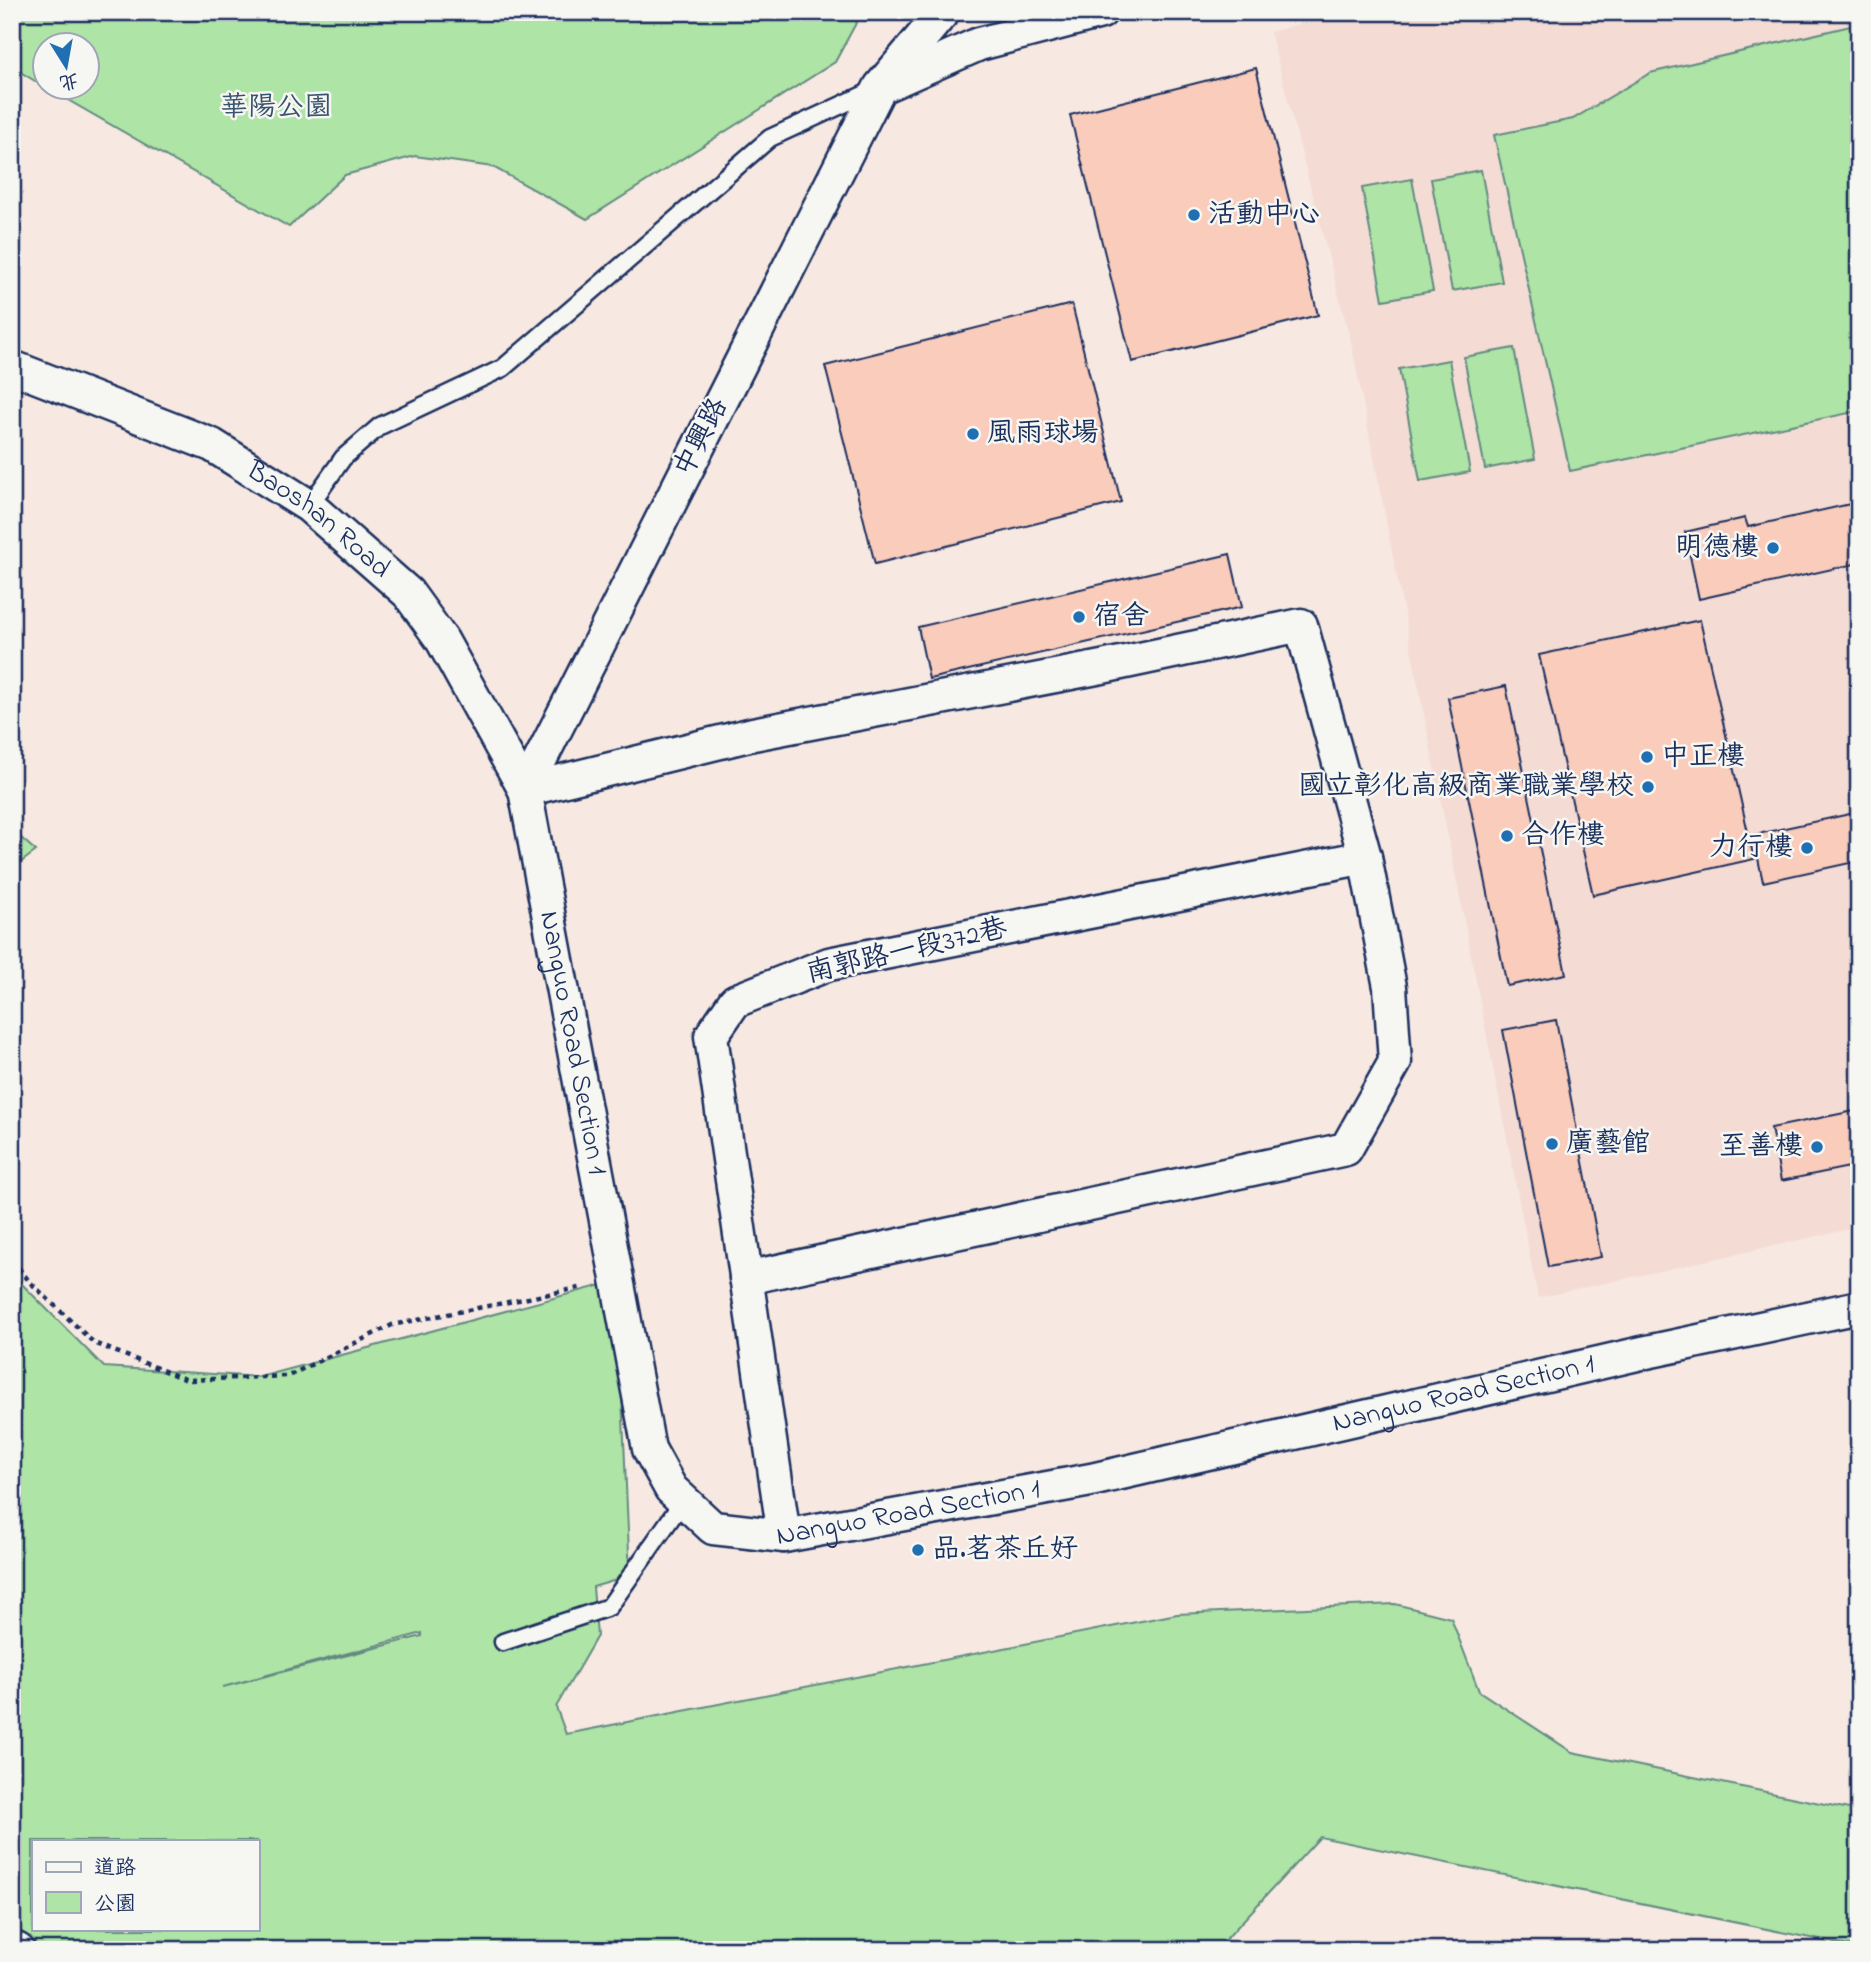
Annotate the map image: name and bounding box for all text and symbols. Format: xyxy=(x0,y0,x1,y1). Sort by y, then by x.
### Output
north arrow xyxy=(32,32,102,102)
text: 北 xyxy=(57,65,81,95)
park label: 華陽公園 xyxy=(220,88,332,129)
place label: 活動中心 xyxy=(1208,195,1320,236)
marker: 活動中心 xyxy=(1186,207,1202,223)
street label: 中興路 xyxy=(665,391,739,485)
place label: 風雨球場 xyxy=(987,414,1099,455)
marker: 風雨球場 xyxy=(965,426,981,442)
street label: Baoshan Road xyxy=(237,450,400,589)
place label: 明德樓 xyxy=(1675,528,1759,569)
marker: 明德樓 xyxy=(1765,540,1781,556)
place label: 宿舍 xyxy=(1093,597,1149,638)
marker: 宿舍 xyxy=(1071,609,1087,625)
place label: 中正樓 xyxy=(1661,737,1745,778)
marker: 中正樓 xyxy=(1639,749,1655,765)
place label: 國立彰化高級商業職業學校 xyxy=(1298,767,1634,808)
marker: 國立彰化高級商業職業學校 xyxy=(1640,779,1656,795)
place label: 合作樓 xyxy=(1521,816,1605,857)
marker: 合作樓 xyxy=(1499,828,1515,844)
place label: 力行樓 xyxy=(1709,828,1793,869)
marker: 力行樓 xyxy=(1799,840,1815,856)
street label: Nanguo Road Section 1 xyxy=(528,908,618,1178)
street label: 南郭路一段372巷 xyxy=(803,909,1012,995)
place label: 廣藝館 xyxy=(1566,1124,1650,1165)
place label: 至善樓 xyxy=(1719,1127,1803,1168)
marker: 廣藝館 xyxy=(1544,1136,1560,1152)
marker: 至善樓 xyxy=(1809,1139,1825,1155)
street label: Nanguo Road Section 1 xyxy=(1329,1344,1599,1444)
street label: Nanguo Road Section 1 xyxy=(773,1469,1044,1557)
place label: 品.茗茶丘好 xyxy=(932,1530,1078,1571)
marker: 品.茗茶丘好 xyxy=(910,1542,926,1558)
legend xyxy=(32,1840,259,1930)
text: 道路 xyxy=(94,1854,136,1884)
text: 公園 xyxy=(94,1890,136,1920)

